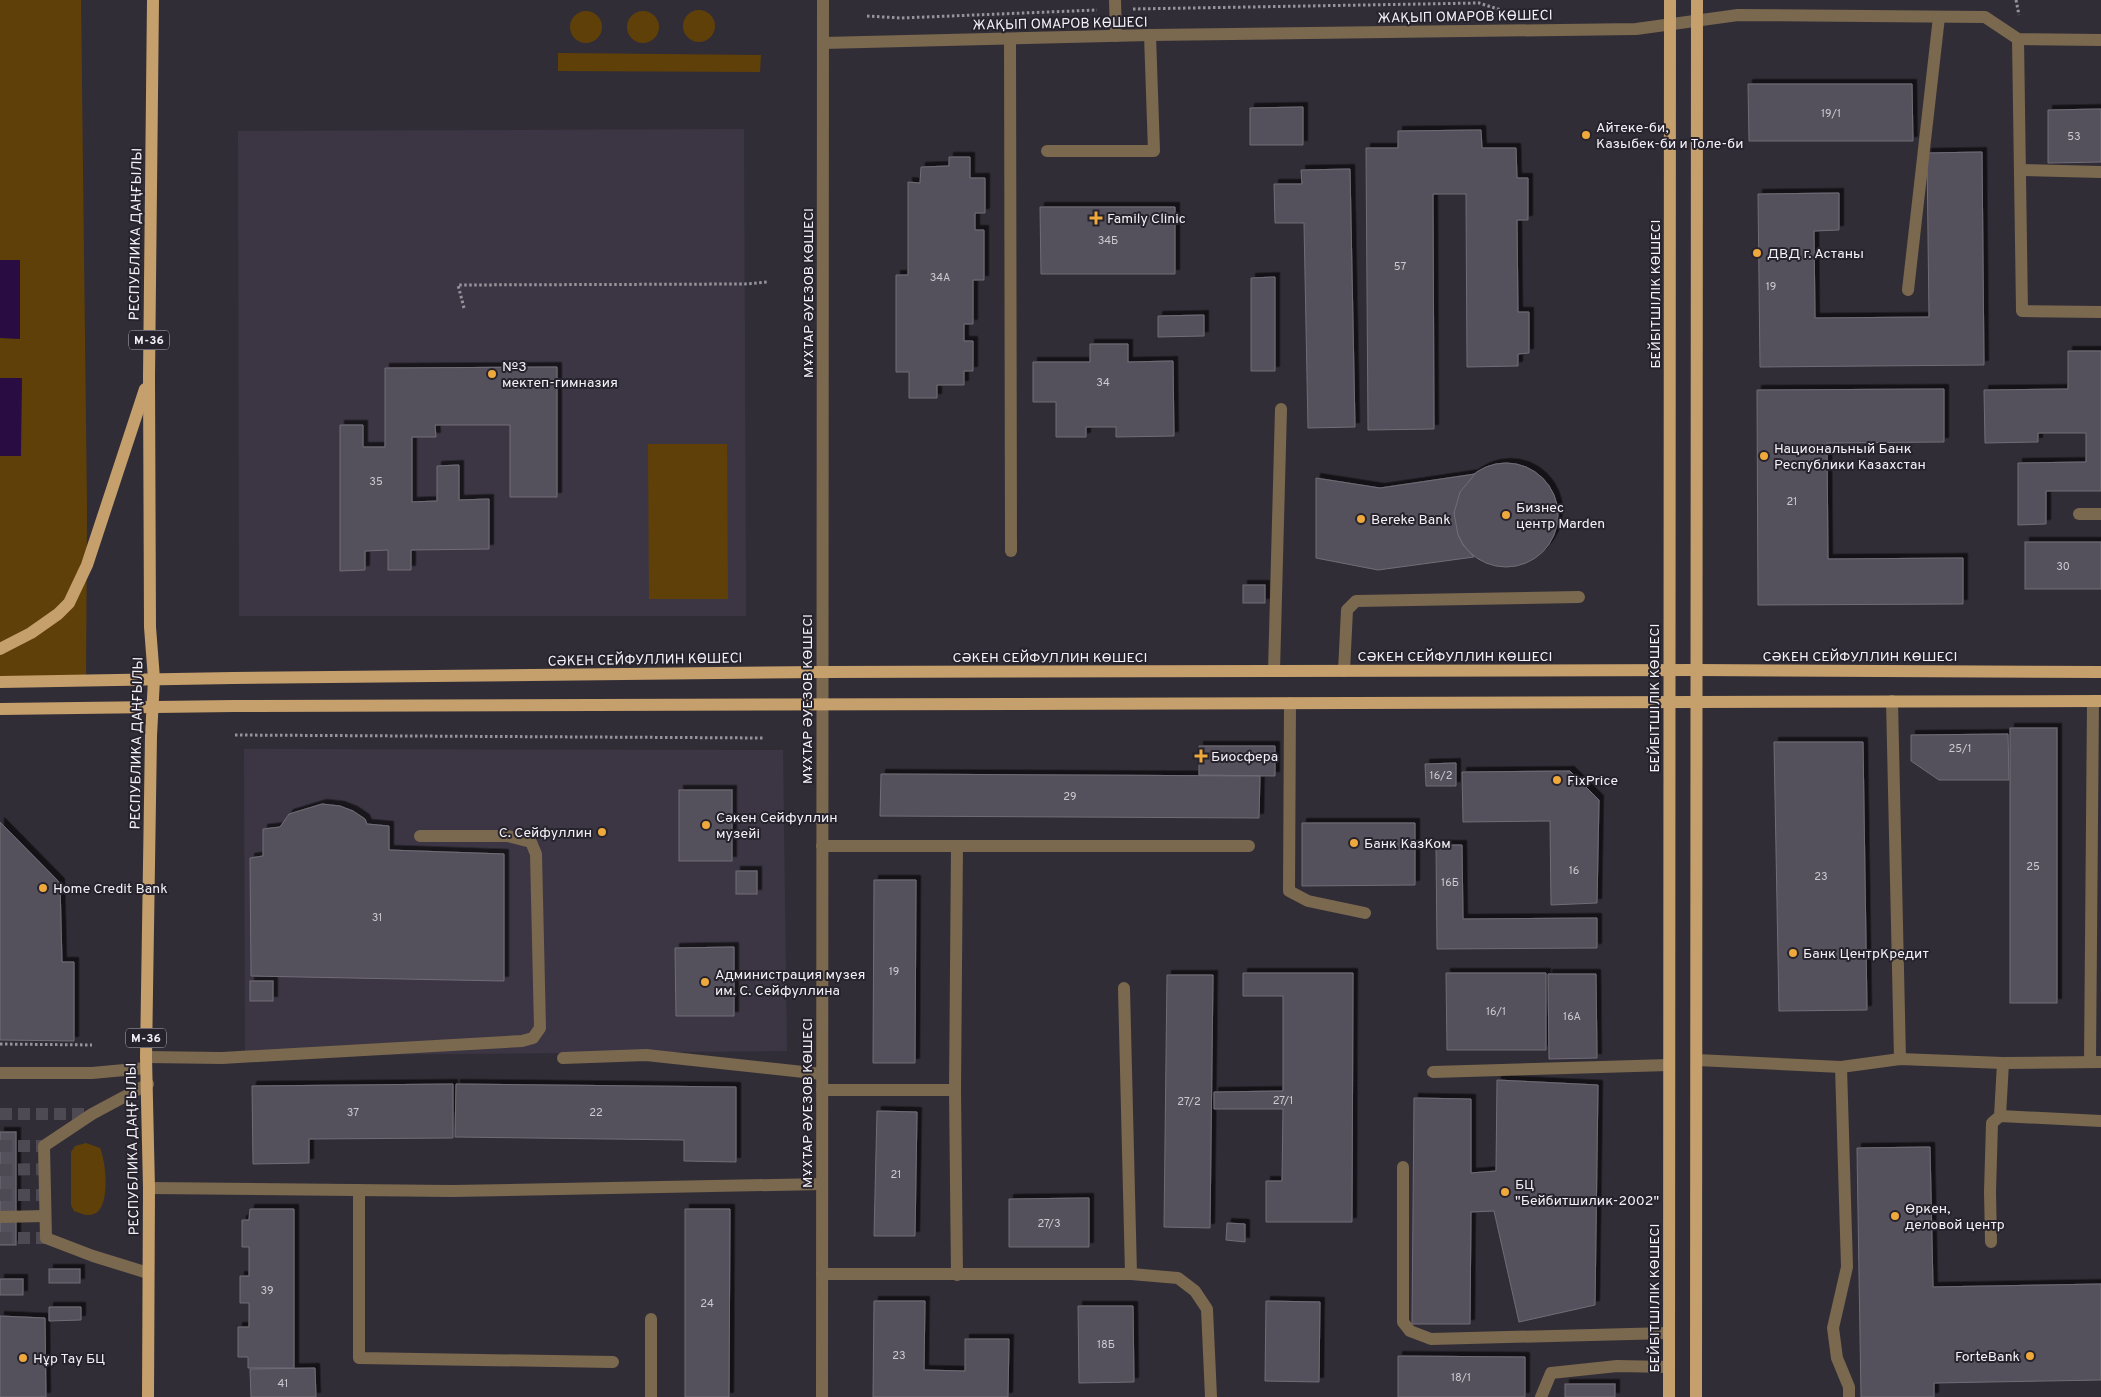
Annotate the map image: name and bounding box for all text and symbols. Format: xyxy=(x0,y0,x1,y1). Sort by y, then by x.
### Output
street label: ЖАҚЫП ОМАРОВ КӨШЕСІ xyxy=(1377,7,1553,28)
street label: ЖАҚЫП ОМАРОВ КӨШЕСІ xyxy=(972,14,1148,35)
house number: 19/1 xyxy=(1821,107,1841,121)
place label: Айтеке-би, Казыбек-би и Толе-би xyxy=(1596,120,1743,153)
marker: Айтеке-би, Казыбек-би и Толе-би xyxy=(1580,129,1592,141)
house number: 53 xyxy=(2067,130,2081,144)
street label: РЕСПУБЛИКА ДАҢҒЫЛЫ xyxy=(126,148,147,320)
street label: МҰХТАР ӘУЕЗОВ КӨШЕСІ xyxy=(801,208,818,378)
marker: Family Clinic xyxy=(1089,211,1103,225)
place label: Family Clinic xyxy=(1107,211,1186,228)
street label: БЕЙБІТШІЛІК КӨШЕСІ xyxy=(1647,220,1665,368)
house number: 34Б xyxy=(1098,234,1118,248)
place label: ДВД г. Астаны xyxy=(1767,246,1864,263)
marker: ДВД г. Астаны xyxy=(1751,247,1763,259)
house number: 57 xyxy=(1394,260,1406,274)
house number: 34А xyxy=(930,271,950,285)
house number: 19 xyxy=(1766,280,1776,294)
road number: M-36 xyxy=(129,330,169,350)
place label: №3 мектеп-гимназия xyxy=(502,359,618,392)
marker: №3 мектеп-гимназия xyxy=(486,368,498,380)
house number: 34 xyxy=(1096,376,1110,390)
place label: Национальный Банк Республики Казахстан xyxy=(1774,441,1926,474)
marker: Национальный Банк Республики Казахстан xyxy=(1758,450,1770,462)
house number: 35 xyxy=(369,475,383,489)
house number: 21 xyxy=(1787,495,1797,509)
place label: Бизнес центр Marden xyxy=(1516,500,1605,533)
marker: Бизнес центр Marden xyxy=(1500,509,1512,521)
place label: Bereke Bank xyxy=(1371,512,1451,529)
marker: Bereke Bank xyxy=(1355,513,1367,525)
house number: 30 xyxy=(2056,560,2070,574)
street label: МҰХТАР ӘУЕЗОВ КӨШЕСІ xyxy=(800,614,817,784)
street label: БЕЙБІТШІЛІК КӨШЕСІ xyxy=(1646,624,1664,772)
street label: СӘКЕН СЕЙФУЛЛИН КӨШЕСІ xyxy=(1358,648,1552,666)
street label: СӘКЕН СЕЙФУЛЛИН КӨШЕСІ xyxy=(1763,648,1957,666)
street label: СӘКЕН СЕЙФУЛЛИН КӨШЕСІ xyxy=(547,649,743,671)
street label: СӘКЕН СЕЙФУЛЛИН КӨШЕСІ xyxy=(953,649,1147,667)
street label: РЕСПУБЛИКА ДАҢҒЫЛЫ xyxy=(127,657,148,829)
house number: 25/1 xyxy=(1948,742,1972,756)
place label: Биосфера xyxy=(1211,749,1278,766)
marker: Биосфера xyxy=(1195,750,1207,762)
house number: 16/2 xyxy=(1430,769,1452,783)
place label: FixPrice xyxy=(1567,773,1618,790)
marker: FixPrice xyxy=(1551,774,1563,786)
house number: 29 xyxy=(1063,790,1077,804)
place label: Сәкен Сейфуллин музейі xyxy=(716,810,838,843)
marker: Сәкен Сейфуллин музейі xyxy=(700,819,712,831)
place label: С. Сейфуллин xyxy=(499,825,592,842)
marker: С. Сейфуллин xyxy=(596,826,608,838)
place label: Банк КазКом xyxy=(1364,836,1451,853)
marker: Банк КазКом xyxy=(1348,837,1360,849)
house number: 25 xyxy=(2026,860,2040,874)
house number: 16 xyxy=(1569,864,1579,878)
house number: 23 xyxy=(1814,870,1828,884)
house number: 16Б xyxy=(1441,876,1459,890)
place label: Home Credit Bank xyxy=(53,881,168,898)
marker: Home Credit Bank xyxy=(37,882,49,894)
house number: 31 xyxy=(372,911,382,925)
place label: Банк ЦентрКредит xyxy=(1803,946,1929,963)
marker: Банк ЦентрКредит xyxy=(1787,947,1799,959)
house number: 19 xyxy=(889,965,899,979)
place label: Администрация музея им. С. Сейфуллина xyxy=(715,967,865,1000)
marker: Администрация музея им. С. Сейфуллина xyxy=(699,976,711,988)
house number: 16/1 xyxy=(1486,1005,1506,1019)
house number: 16А xyxy=(1563,1010,1581,1024)
street label: МҰХТАР ӘУЕЗОВ КӨШЕСІ xyxy=(800,1018,817,1188)
road number: M-36 xyxy=(126,1028,166,1048)
street label: РЕСПУБЛИКА ДАҢҒЫЛЫ xyxy=(123,1063,144,1235)
house number: 27/1 xyxy=(1273,1094,1293,1108)
house number: 27/2 xyxy=(1177,1095,1201,1109)
house number: 37 xyxy=(347,1106,359,1120)
house number: 22 xyxy=(589,1106,603,1120)
house number: 21 xyxy=(891,1168,901,1182)
place label: БЦ "Бейбитшилик-2002" xyxy=(1515,1177,1659,1210)
marker: БЦ "Бейбитшилик-2002" xyxy=(1499,1186,1511,1198)
place label: Өркен, деловой центр xyxy=(1905,1201,2005,1234)
marker: Өркен, деловой центр xyxy=(1889,1210,1901,1222)
house number: 27/3 xyxy=(1037,1217,1061,1231)
street label: БЕЙБІТШІЛІК КӨШЕСІ xyxy=(1646,1224,1664,1372)
house number: 39 xyxy=(261,1284,273,1298)
house number: 24 xyxy=(700,1297,714,1311)
house number: 18Б xyxy=(1097,1338,1115,1352)
house number: 23 xyxy=(892,1349,906,1363)
place label: ForteBank xyxy=(1955,1349,2020,1366)
marker: ForteBank xyxy=(2024,1350,2036,1362)
place label: Нұр Тау БЦ xyxy=(33,1351,105,1368)
marker: Нұр Тау БЦ xyxy=(17,1352,29,1364)
house number: 18/1 xyxy=(1451,1371,1471,1385)
house number: 41 xyxy=(278,1377,288,1391)

